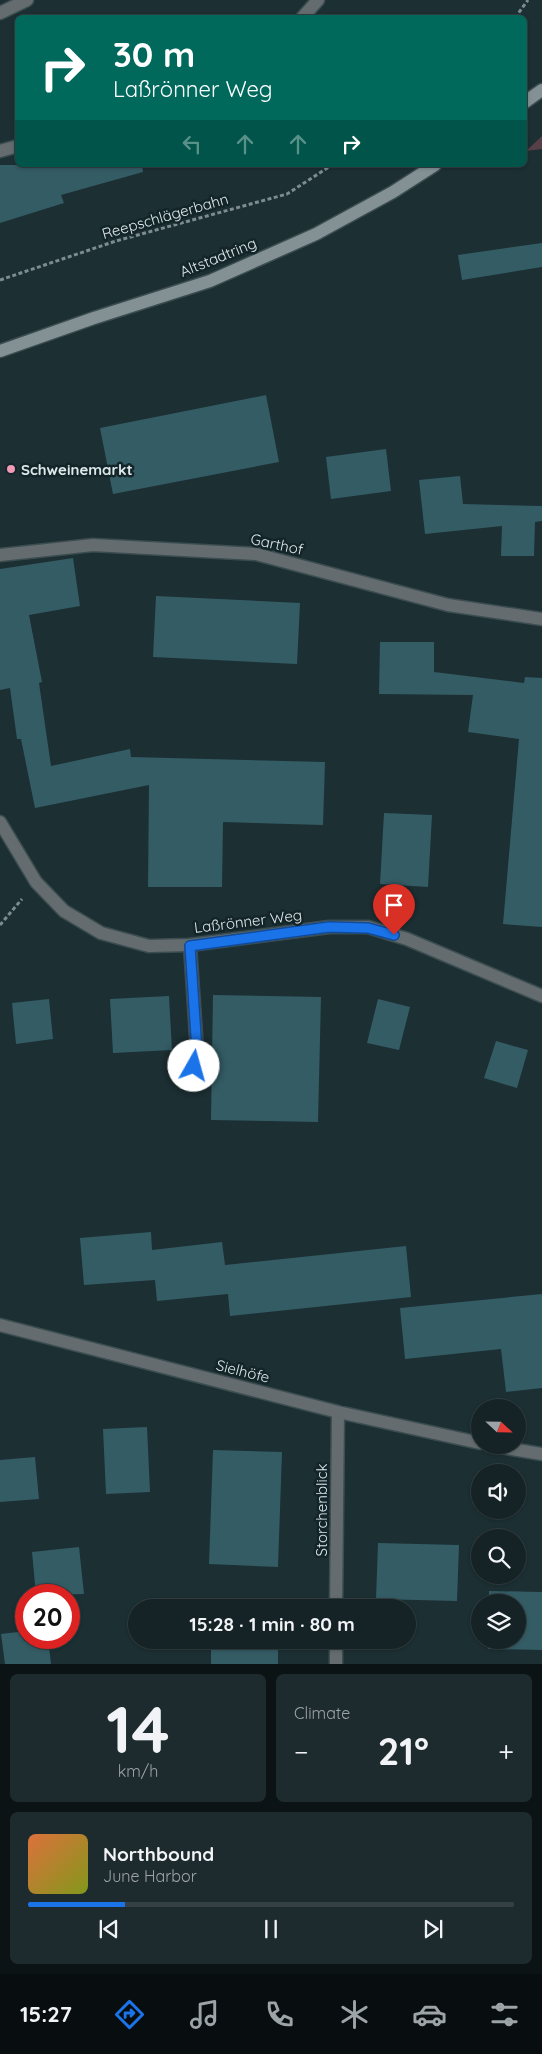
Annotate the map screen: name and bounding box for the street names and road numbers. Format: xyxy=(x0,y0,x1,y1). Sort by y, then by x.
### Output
street label: Reepschlägerbahn xyxy=(100,189,230,243)
street label: Altstadtring xyxy=(177,233,259,281)
street label: Garthof xyxy=(249,529,306,559)
street label: Laßrönner Weg xyxy=(193,905,303,937)
street label: Sielhöfe xyxy=(214,1355,272,1387)
street label: Storchenblick xyxy=(312,1464,331,1556)

